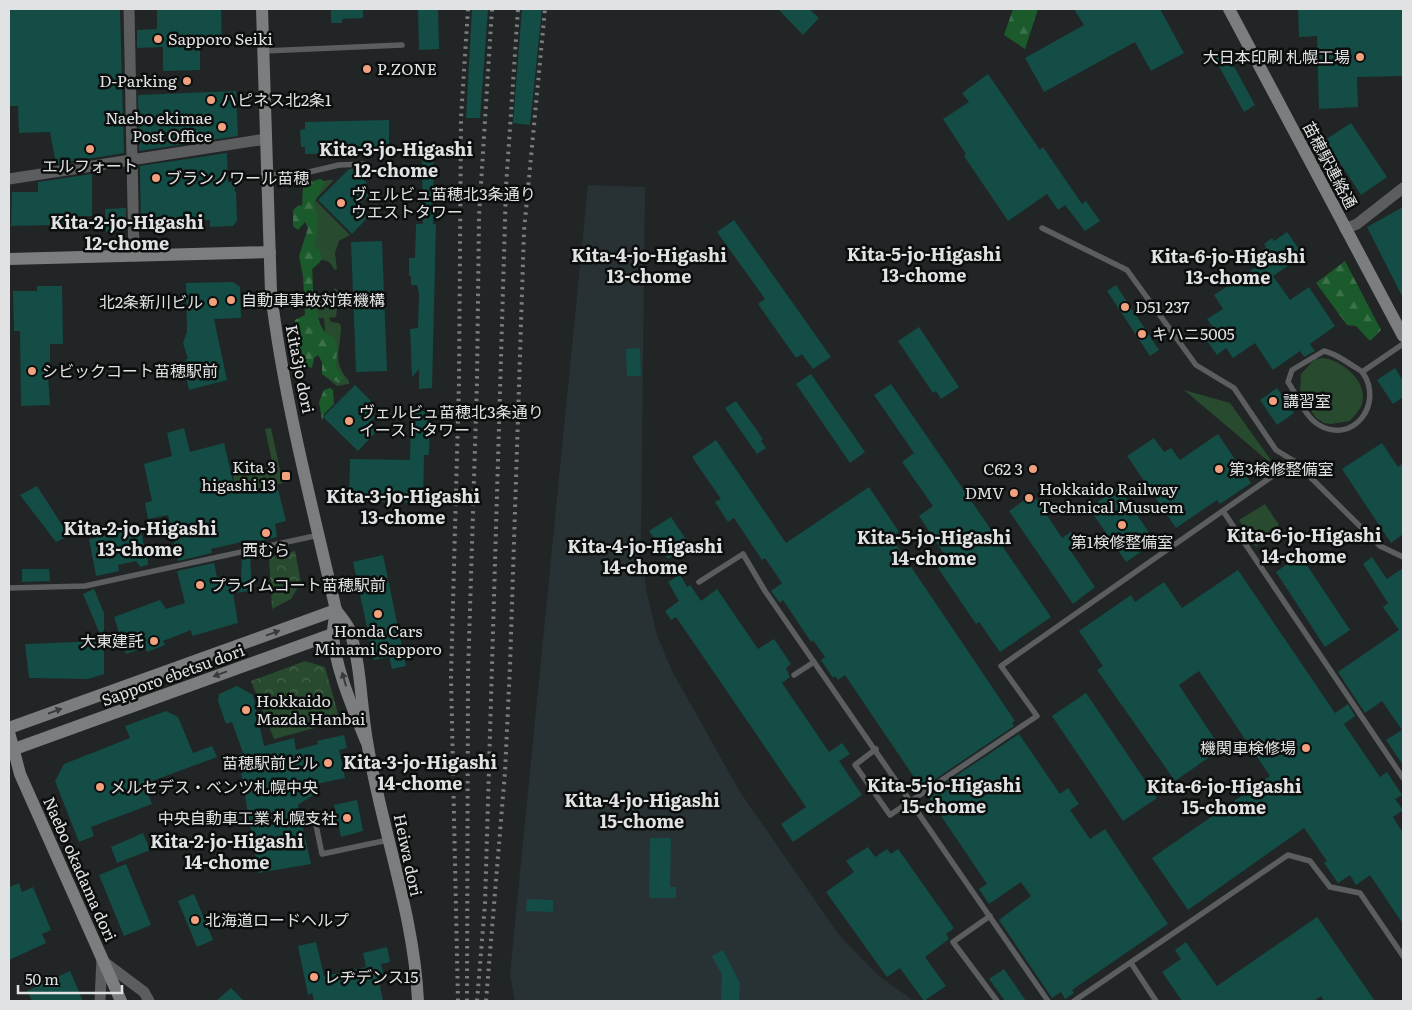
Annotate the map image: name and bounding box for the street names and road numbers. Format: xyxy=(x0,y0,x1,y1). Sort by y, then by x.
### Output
street label: 苗穂駅連絡通 xyxy=(1298,117,1364,213)
street label: Kita3jo dori xyxy=(281,322,321,415)
street label: Sapporo ebetsu dori xyxy=(98,637,248,711)
street label: Naebo okadama dori xyxy=(38,792,124,945)
street label: Heiwa dori xyxy=(389,811,429,898)

